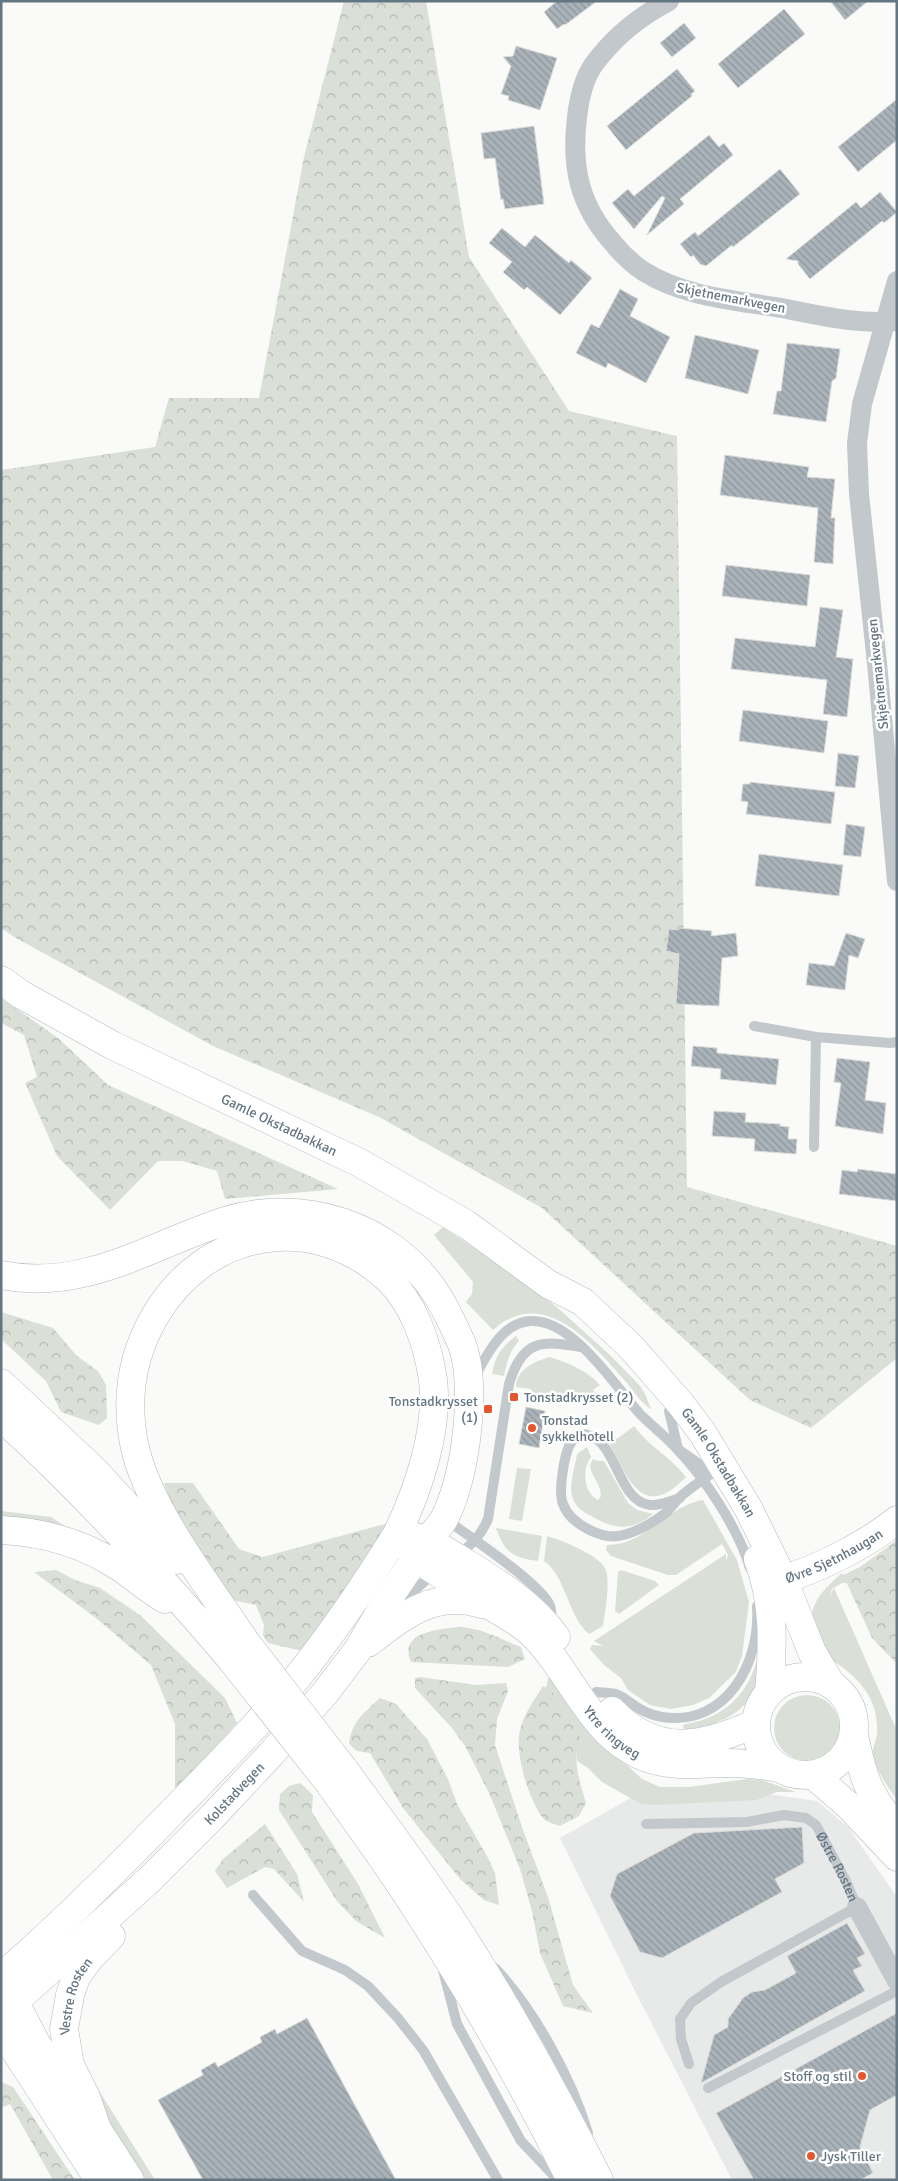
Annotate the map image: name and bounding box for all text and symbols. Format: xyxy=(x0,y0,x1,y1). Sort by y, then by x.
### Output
street label: Skjetnemarkvegen xyxy=(675,279,787,317)
street label: Skjetnemarkvegen xyxy=(864,618,892,730)
street label: Gamle Okstadbakkan xyxy=(219,1090,340,1159)
place label: Tonstadkrysset (2) xyxy=(524,1389,633,1406)
marker: Tonstadkrysset (2) xyxy=(508,1391,520,1403)
place label: Tonstadkrysset (1) xyxy=(389,1393,478,1426)
marker: Tonstadkrysset (1) xyxy=(482,1403,494,1415)
street label: Gamle Okstadbakkan xyxy=(678,1404,760,1520)
place label: Tonstad sykkelhotell xyxy=(542,1412,614,1445)
marker: Tonstad sykkelhotell xyxy=(526,1422,538,1434)
street label: Øvre Sjetnhaugan xyxy=(783,1525,886,1586)
street label: Ytre ringveg xyxy=(580,1702,643,1762)
street label: Kolstadvegen xyxy=(200,1758,268,1829)
street label: Østre Rosten xyxy=(813,1829,862,1904)
street label: Vestre Rosten xyxy=(55,1954,96,2036)
place label: Stoff og stil xyxy=(783,2068,852,2085)
marker: Stoff og stil xyxy=(856,2070,868,2082)
place label: Jysk Tiller xyxy=(821,2148,882,2165)
marker: Jysk Tiller xyxy=(805,2150,817,2162)

